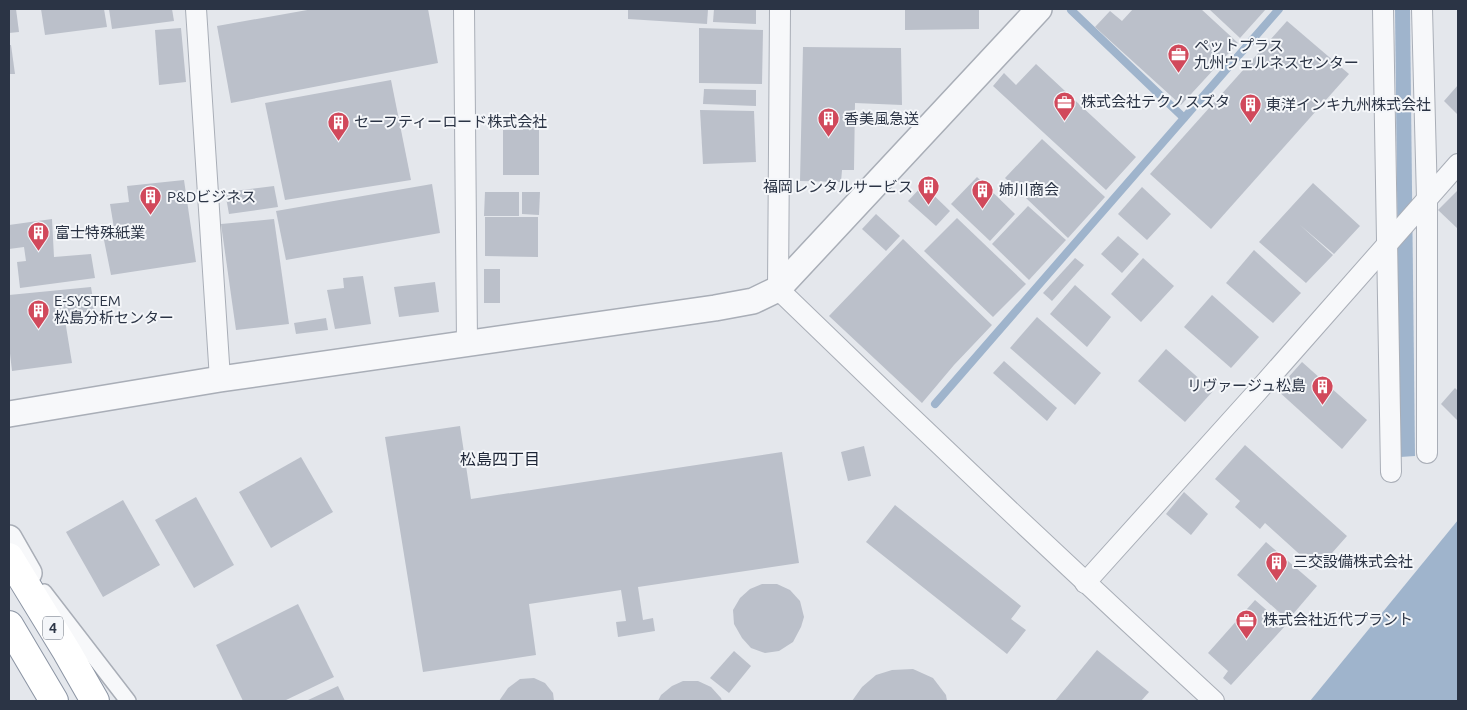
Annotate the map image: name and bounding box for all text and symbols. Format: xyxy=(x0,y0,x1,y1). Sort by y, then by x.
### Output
place label: ペットプラス 九州ウェルネスセンター xyxy=(1194,37,1359,71)
office icon: ペットプラス 九州ウェルネスセンター xyxy=(1166,43,1190,74)
office icon: 株式会社テクノスズタ xyxy=(1053,90,1077,121)
place label: 株式会社テクノスズタ xyxy=(1081,93,1230,110)
building icon: 東洋インキ九州株式会社 xyxy=(1238,93,1262,124)
place label: 東洋インキ九州株式会社 xyxy=(1266,96,1431,113)
building icon: 香美風急送 xyxy=(816,107,840,138)
building icon: セーフティーロード株式会社 xyxy=(326,110,350,141)
place label: 香美風急送 xyxy=(844,110,919,127)
place label: セーフティーロード株式会社 xyxy=(354,113,547,130)
building icon: 福岡レンタルサービス xyxy=(917,175,941,206)
place label: 福岡レンタルサービス xyxy=(763,178,913,195)
building icon: 姉川商会 xyxy=(971,178,995,209)
place label: 姉川商会 xyxy=(999,181,1059,198)
building icon: P&Dビジネス xyxy=(139,185,163,216)
place label: P&Dビジネス xyxy=(167,188,256,205)
building icon: 富士特殊紙業 xyxy=(27,221,51,252)
place label: 富士特殊紙業 xyxy=(55,224,145,241)
place label: E-SYSTEM 松島分析センター xyxy=(54,292,174,326)
building icon: E-SYSTEM 松島分析センター xyxy=(26,298,50,329)
building icon: リヴァージュ松島 xyxy=(1310,374,1334,405)
place label: リヴァージュ松島 xyxy=(1187,377,1306,394)
district label: 松島四丁目 xyxy=(460,450,540,468)
building icon: 三交設備株式会社 xyxy=(1265,550,1289,581)
place label: 三交設備株式会社 xyxy=(1293,553,1413,570)
office icon: 株式会社近代プラント xyxy=(1235,608,1259,639)
place label: 株式会社近代プラント xyxy=(1263,611,1413,628)
road number: 4 xyxy=(43,616,63,640)

